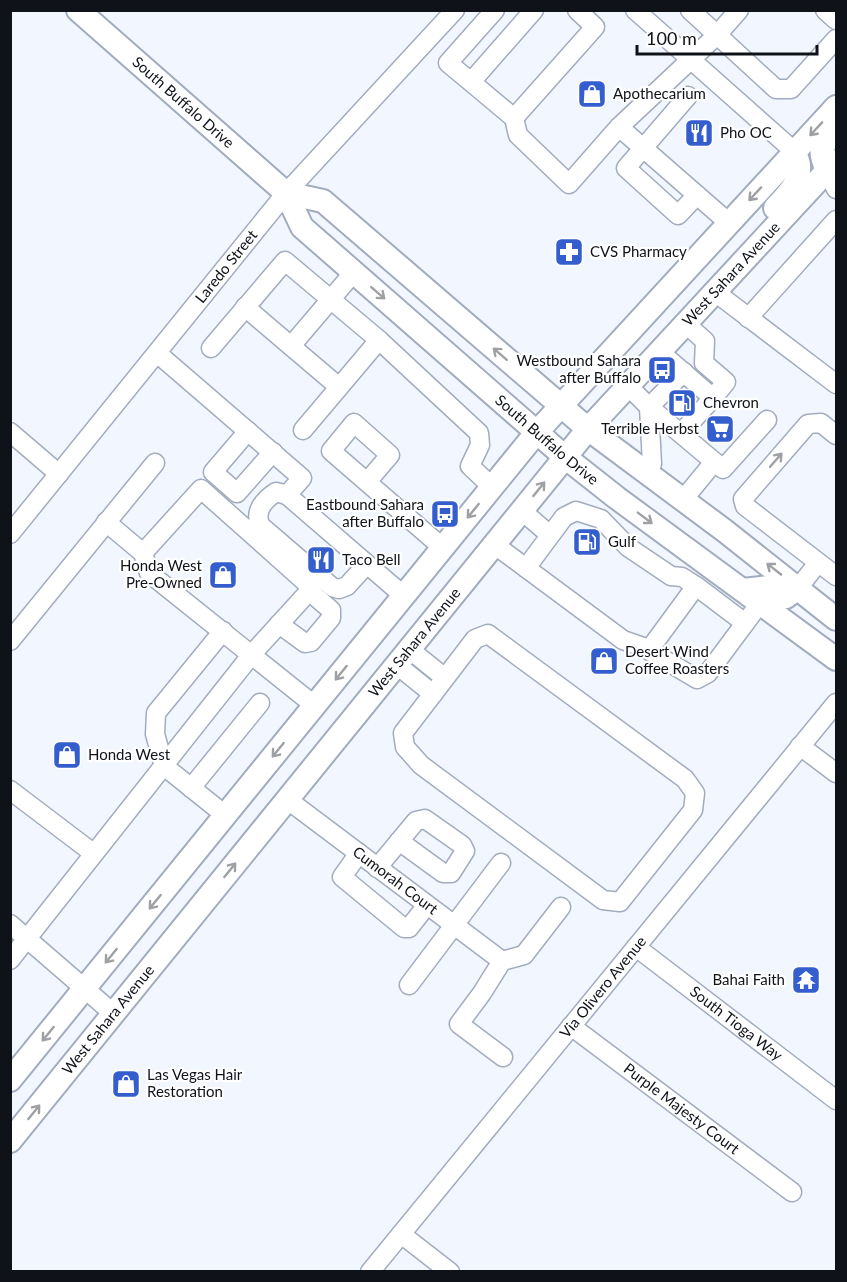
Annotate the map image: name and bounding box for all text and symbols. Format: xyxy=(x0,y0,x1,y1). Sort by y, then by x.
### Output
scale bar xyxy=(637,18,817,56)
text: 100 m xyxy=(646,27,697,49)
street label: South Buffalo Drive xyxy=(129,52,238,151)
shop icon: Apothecarium xyxy=(576,78,608,110)
place label: Apothecarium xyxy=(613,84,706,102)
restaurant icon: Pho OC xyxy=(683,117,715,149)
one-way arrow xyxy=(809,122,823,137)
place label: Pho OC xyxy=(720,123,772,141)
one-way arrow xyxy=(748,187,762,202)
street label: West Sahara Avenue xyxy=(678,218,783,329)
street label: Laredo Street xyxy=(191,225,261,306)
pharmacy icon: CVS Pharmacy xyxy=(553,236,585,268)
place label: CVS Pharmacy xyxy=(590,242,687,260)
one-way arrow xyxy=(370,286,385,300)
one-way arrow xyxy=(493,347,508,361)
place label: Westbound Sahara after Buffalo xyxy=(517,351,641,386)
bus stop icon: Westbound Sahara after Buffalo xyxy=(646,354,678,386)
fuel station icon: Chevron xyxy=(666,387,698,419)
street label: South Buffalo Drive xyxy=(492,390,603,488)
place label: Chevron xyxy=(703,393,759,411)
supermarket icon: Terrible Herbst xyxy=(704,413,736,445)
place label: Terrible Herbst xyxy=(601,419,700,437)
one-way arrow xyxy=(769,453,783,468)
one-way arrow xyxy=(533,481,546,497)
place label: Eastbound Sahara after Buffalo xyxy=(306,495,424,530)
bus stop icon: Eastbound Sahara after Buffalo xyxy=(429,498,461,530)
one-way arrow xyxy=(466,503,479,519)
one-way arrow xyxy=(636,512,652,525)
fuel station icon: Gulf xyxy=(571,526,603,558)
place label: Gulf xyxy=(608,532,637,550)
restaurant icon: Taco Bell xyxy=(305,544,337,576)
place label: Taco Bell xyxy=(342,550,401,568)
place label: Honda West Pre-Owned xyxy=(120,556,203,591)
shop icon: Honda West Pre-Owned xyxy=(207,559,239,591)
one-way arrow xyxy=(766,563,782,576)
street label: West Sahara Avenue xyxy=(364,584,464,700)
place label: Desert Wind Coffee Roasters xyxy=(625,642,729,677)
shop icon: Desert Wind Coffee Roasters xyxy=(588,645,620,677)
one-way arrow xyxy=(334,665,347,681)
shop icon: Honda West xyxy=(51,739,83,771)
one-way arrow xyxy=(271,742,284,758)
place label: Honda West xyxy=(88,745,171,763)
street label: Cumorah Court xyxy=(350,842,442,918)
one-way arrow xyxy=(224,863,237,879)
one-way arrow xyxy=(148,894,162,909)
street label: Via Olivero Avenue xyxy=(555,932,649,1041)
one-way arrow xyxy=(105,948,118,964)
street label: West Sahara Avenue xyxy=(58,961,157,1078)
temple icon: Bahai Faith xyxy=(790,964,822,996)
place label: Bahai Faith xyxy=(712,970,785,988)
street label: South Tioga Way xyxy=(687,982,787,1064)
one-way arrow xyxy=(41,1026,54,1042)
street label: Purple Majesty Court xyxy=(621,1059,744,1158)
place label: Las Vegas Hair Restoration xyxy=(147,1065,243,1100)
shop icon: Las Vegas Hair Restoration xyxy=(110,1068,142,1100)
one-way arrow xyxy=(27,1105,41,1120)

